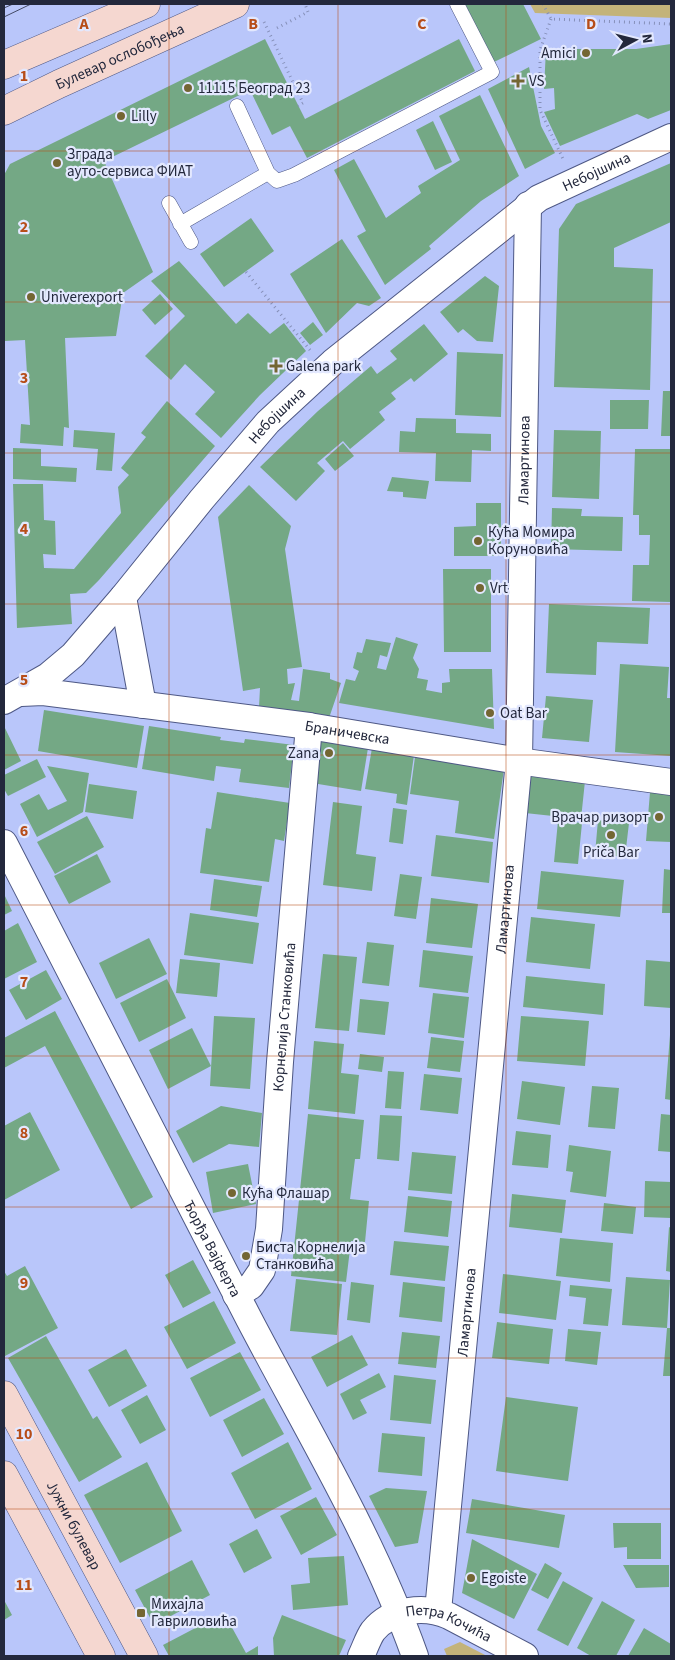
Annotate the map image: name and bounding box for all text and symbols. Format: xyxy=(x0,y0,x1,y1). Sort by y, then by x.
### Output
text: A xyxy=(78,13,89,35)
text: B xyxy=(248,13,258,35)
text: C xyxy=(417,13,427,35)
text: D xyxy=(586,13,596,35)
north arrow xyxy=(610,15,660,65)
street label: Булевар ослобођења xyxy=(52,18,188,95)
text: N xyxy=(636,33,657,44)
place label: Amici xyxy=(541,43,576,64)
marker: Amici xyxy=(580,47,592,59)
text: 1 xyxy=(20,65,28,87)
place label: VS xyxy=(529,71,545,92)
marker: VS xyxy=(511,74,525,88)
place label: 11115 Београд 23 xyxy=(198,78,310,99)
marker: 11115 Београд 23 xyxy=(182,82,194,94)
place label: Lilly xyxy=(131,106,157,127)
marker: Lilly xyxy=(115,110,127,122)
place label: Зграда ауто-сервиса ФИАТ xyxy=(67,144,193,182)
street label: Небојшина xyxy=(559,147,634,196)
marker: Зграда ауто-сервиса ФИАТ xyxy=(51,157,63,169)
text: 2 xyxy=(20,216,28,238)
place label: Univerexport xyxy=(41,287,123,308)
marker: Univerexport xyxy=(25,291,37,303)
place label: Galena park xyxy=(286,356,362,377)
marker: Galena park xyxy=(270,360,282,372)
text: 3 xyxy=(20,367,28,389)
street label: Небојшина xyxy=(243,382,310,448)
street label: Ламартинова xyxy=(513,415,535,505)
text: 4 xyxy=(20,518,29,540)
place label: Кућа Момира Коруновића xyxy=(488,522,575,560)
marker: Кућа Момира Коруновића xyxy=(472,535,484,547)
place label: Vrt xyxy=(490,578,508,599)
marker: Vrt xyxy=(474,582,486,594)
text: 5 xyxy=(20,669,28,691)
place label: Oat Bar xyxy=(500,703,548,724)
marker: Oat Bar xyxy=(484,707,496,719)
street label: Браничевска xyxy=(303,715,391,750)
place label: Zana xyxy=(288,743,319,764)
marker: Zana xyxy=(323,747,335,759)
place label: Врачар ризорт xyxy=(551,807,649,828)
marker: Врачар ризорт xyxy=(653,811,665,823)
text: 6 xyxy=(20,820,28,842)
marker: Priča Bar xyxy=(605,829,617,841)
place label: Priča Bar xyxy=(583,842,640,863)
street label: Ламартинова xyxy=(490,864,520,955)
street label: Корнелија Станковића xyxy=(268,942,301,1092)
text: 7 xyxy=(20,971,28,993)
text: 8 xyxy=(20,1122,28,1144)
place label: Кућа Флашар xyxy=(242,1183,330,1204)
marker: Кућа Флашар xyxy=(226,1187,238,1199)
street label: Ђорђа Вајферта xyxy=(178,1197,246,1301)
place label: Биста Корнелија Станковића xyxy=(256,1237,366,1275)
marker: Биста Корнелија Станковића xyxy=(240,1250,252,1262)
street label: Ламартинова xyxy=(452,1267,481,1358)
text: 9 xyxy=(20,1272,28,1294)
text: 10 xyxy=(16,1423,32,1445)
street label: Јужни булевар xyxy=(41,1477,106,1574)
place label: Egoiste xyxy=(481,1568,526,1589)
marker: Egoiste xyxy=(465,1572,477,1584)
text: 11 xyxy=(16,1574,32,1596)
place label: Михајла Гавриловића xyxy=(151,1594,237,1632)
street label: Петра Кочића xyxy=(404,1600,495,1647)
marker: Михајла Гавриловића xyxy=(135,1607,147,1619)

